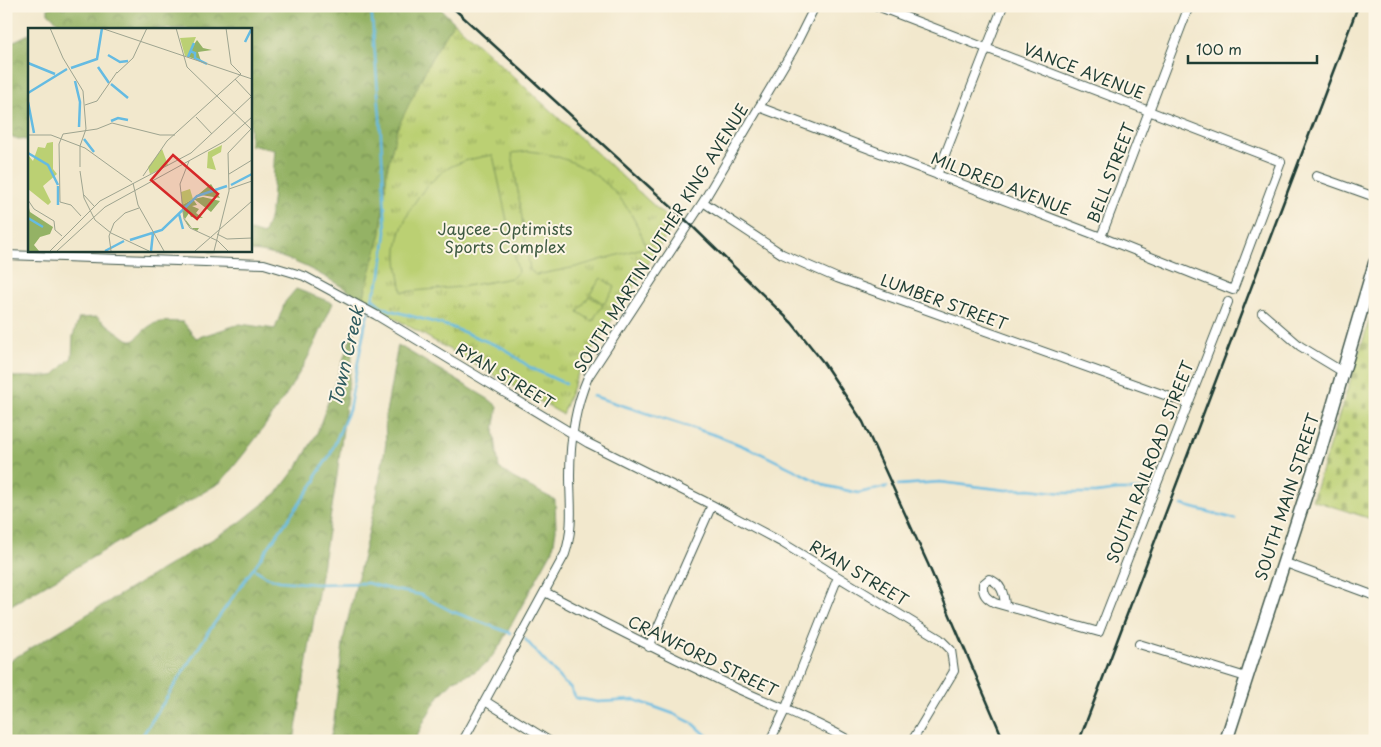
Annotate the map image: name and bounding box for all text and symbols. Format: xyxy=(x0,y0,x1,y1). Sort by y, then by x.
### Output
inset map xyxy=(28,28,251,251)
scale bar xyxy=(1188,32,1317,64)
street label: VANCE AVENUE xyxy=(1020,36,1149,104)
text: 100 m xyxy=(1196,37,1242,60)
street label: SOUTH MARTIN LUTHER KING AVENUE xyxy=(567,98,753,377)
street label: BELL STREET xyxy=(1080,119,1140,226)
street label: MILDRED AVENUE xyxy=(928,145,1075,221)
park label: Jaycee-Optimists Sports Complex xyxy=(438,216,573,258)
street label: LUMBER STREET xyxy=(877,267,1011,335)
water label: Town Creek xyxy=(321,302,370,408)
street label: RYAN STREET xyxy=(452,336,559,414)
street label: SOUTH RAILROAD STREET xyxy=(1099,357,1199,566)
street label: SOUTH MAIN STREET xyxy=(1248,410,1324,583)
street label: RYAN STREET xyxy=(806,533,913,611)
street label: CRAWFORD STREET xyxy=(624,608,783,702)

